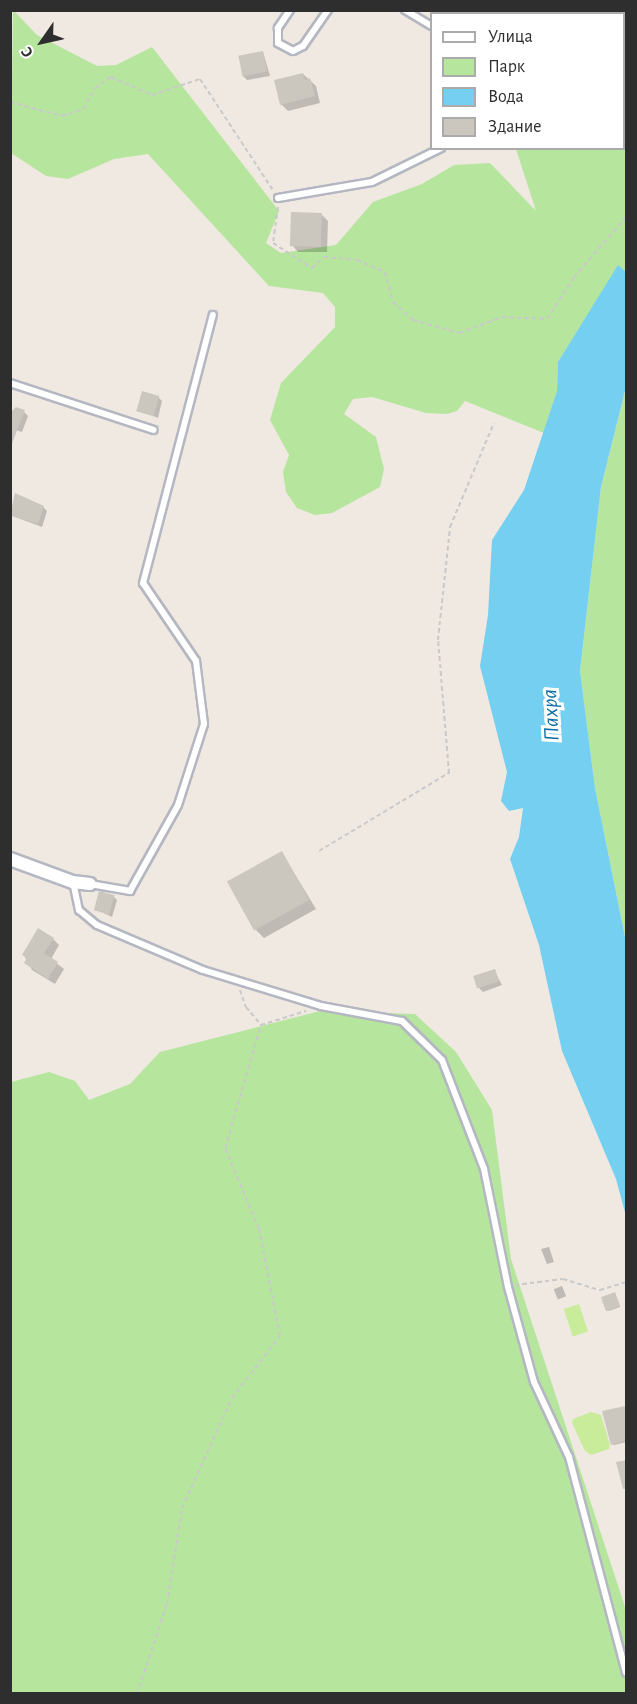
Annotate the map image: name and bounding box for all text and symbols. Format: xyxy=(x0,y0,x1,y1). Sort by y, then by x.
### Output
north arrow xyxy=(12,12,72,72)
legend xyxy=(430,12,625,150)
text: Улица xyxy=(488,28,533,46)
text: С xyxy=(18,44,36,60)
text: Парк xyxy=(488,58,525,76)
text: Вода xyxy=(488,88,524,106)
text: Здание xyxy=(488,118,542,136)
water label: Пахра xyxy=(536,688,566,742)

